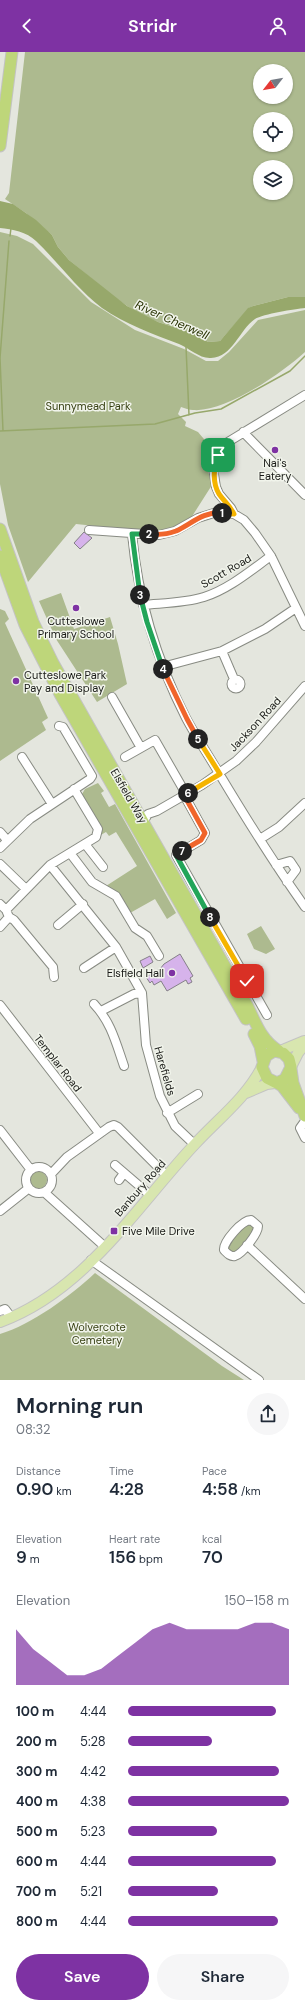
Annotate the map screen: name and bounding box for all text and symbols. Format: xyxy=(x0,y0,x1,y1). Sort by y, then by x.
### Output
text: Stridr xyxy=(128,14,177,38)
icon: back xyxy=(16,15,38,37)
icon: person xyxy=(267,15,289,37)
north arrow xyxy=(253,64,293,104)
map controls xyxy=(253,64,293,200)
button: locate xyxy=(253,112,293,152)
button: layers xyxy=(253,160,293,200)
water label: River Cherwell xyxy=(133,297,212,344)
park label: Sunnymead Park xyxy=(46,399,131,413)
pin xyxy=(201,438,235,472)
icon: arrive xyxy=(207,444,229,466)
marker: Nai's Eatery xyxy=(270,445,280,455)
place label: Nai's Eatery xyxy=(259,456,291,483)
pin: 1 xyxy=(212,503,232,523)
text: 1 xyxy=(220,506,224,520)
pin: 2 xyxy=(139,524,159,544)
text: 2 xyxy=(146,527,152,541)
street label: Scott Road xyxy=(198,551,254,591)
pin: 3 xyxy=(130,585,150,605)
text: 3 xyxy=(137,588,143,602)
marker: Cutteslowe Primary School xyxy=(71,603,81,613)
place label: Cutteslowe Primary School xyxy=(38,614,114,641)
pin: 4 xyxy=(153,659,173,679)
text: 4 xyxy=(159,662,167,676)
place label: Cutteslowe Park Pay and Display xyxy=(24,668,107,695)
marker: Cutteslowe Park Pay and Display xyxy=(11,676,21,686)
street label: Jackson Road xyxy=(226,694,284,754)
pin: 5 xyxy=(188,729,208,749)
text: 5 xyxy=(195,732,201,746)
street label: Elsfield Way xyxy=(108,766,150,826)
pin: 6 xyxy=(178,783,198,803)
text: 6 xyxy=(185,786,191,800)
pin: 7 xyxy=(172,841,192,861)
text: 7 xyxy=(179,844,185,858)
pin: 8 xyxy=(200,907,220,927)
text: 8 xyxy=(207,910,213,924)
pin xyxy=(230,964,264,998)
place label: Elsfield Hall xyxy=(107,966,164,980)
marker: Elsfield Hall xyxy=(167,968,177,978)
icon: check xyxy=(236,970,258,992)
street label: Templar Road xyxy=(31,1031,85,1095)
street label: Harefields xyxy=(151,1045,179,1097)
street label: Banbury Road xyxy=(111,1157,169,1219)
place label: Five Mile Drive xyxy=(122,1224,195,1238)
marker: Five Mile Drive xyxy=(109,1226,119,1236)
park label: Wolvercote Cemetery xyxy=(68,1320,126,1347)
text: Morning run xyxy=(16,1391,143,1420)
button: share xyxy=(247,1393,289,1435)
text: 08:32 xyxy=(16,1421,51,1438)
text: Distance xyxy=(16,1464,61,1478)
text: Time xyxy=(109,1464,134,1478)
text: Pace xyxy=(202,1464,227,1478)
text: 0.90 xyxy=(16,1478,53,1500)
text: 4:28 xyxy=(109,1478,144,1500)
text: 4:58 xyxy=(202,1478,238,1500)
text: km xyxy=(53,1484,72,1498)
text: /km xyxy=(238,1484,261,1498)
text: Elevation xyxy=(16,1532,62,1546)
text: Heart rate xyxy=(109,1532,160,1546)
text: kcal xyxy=(202,1532,222,1546)
text: 9 xyxy=(16,1546,27,1568)
text: 156 xyxy=(109,1546,136,1568)
text: 70 xyxy=(202,1546,223,1568)
text: m xyxy=(27,1552,40,1566)
text: bpm xyxy=(136,1552,163,1566)
text: Elevation xyxy=(16,1592,70,1609)
text: 150–158 m xyxy=(224,1592,289,1609)
text: 100 m xyxy=(16,1703,54,1720)
text: 4:44 xyxy=(80,1703,106,1720)
text: 200 m xyxy=(16,1733,57,1750)
text: 5:28 xyxy=(80,1733,106,1750)
text: 300 m xyxy=(16,1763,57,1780)
text: 4:42 xyxy=(80,1763,106,1780)
text: 400 m xyxy=(16,1793,58,1810)
text: 4:38 xyxy=(80,1793,106,1810)
text: 500 m xyxy=(16,1823,58,1840)
text: 5:23 xyxy=(80,1823,106,1840)
text: 600 m xyxy=(16,1853,58,1870)
text: 4:44 xyxy=(80,1853,106,1870)
text: 700 m xyxy=(16,1883,57,1900)
text: 5:21 xyxy=(80,1883,102,1900)
text: 800 m xyxy=(16,1913,58,1930)
text: 4:44 xyxy=(80,1913,106,1930)
button: Save xyxy=(16,1954,149,2000)
button: Share xyxy=(157,1954,289,2000)

